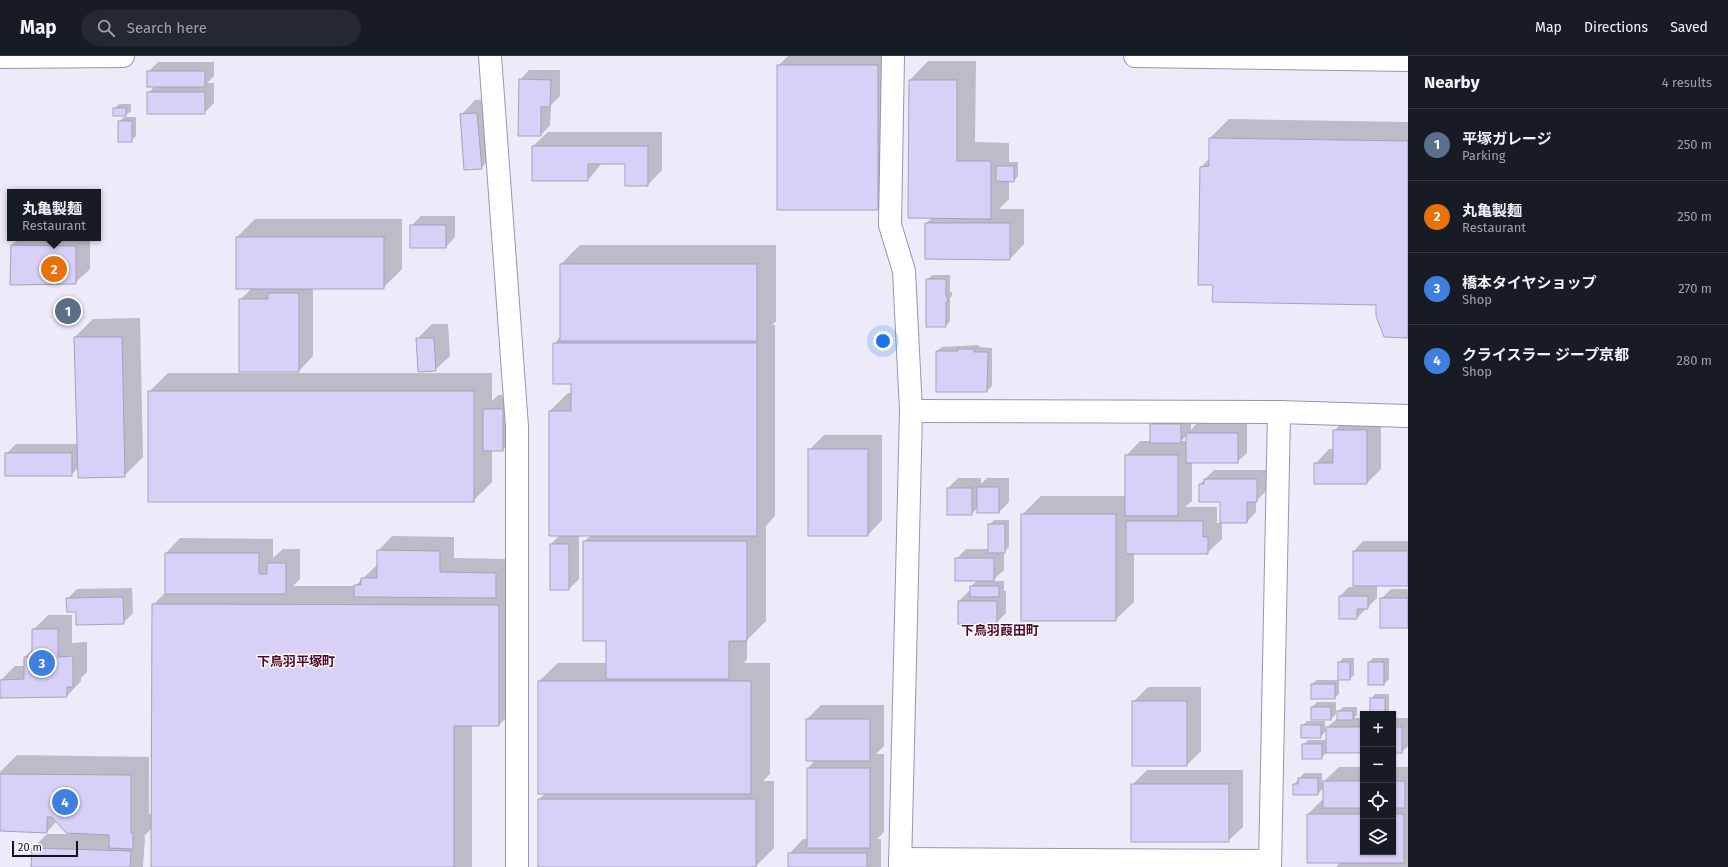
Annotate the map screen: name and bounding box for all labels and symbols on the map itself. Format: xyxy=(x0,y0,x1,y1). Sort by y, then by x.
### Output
pin: 2 xyxy=(41,254,67,284)
pin: 1 xyxy=(55,296,81,326)
your location xyxy=(873,331,893,351)
district label: 下鳥羽葭田町 xyxy=(961,623,1039,638)
pin: 3 xyxy=(29,648,55,678)
district label: 下鳥羽平塚町 xyxy=(257,654,335,669)
pin: 4 xyxy=(52,787,78,817)
scale bar xyxy=(12,839,78,858)

